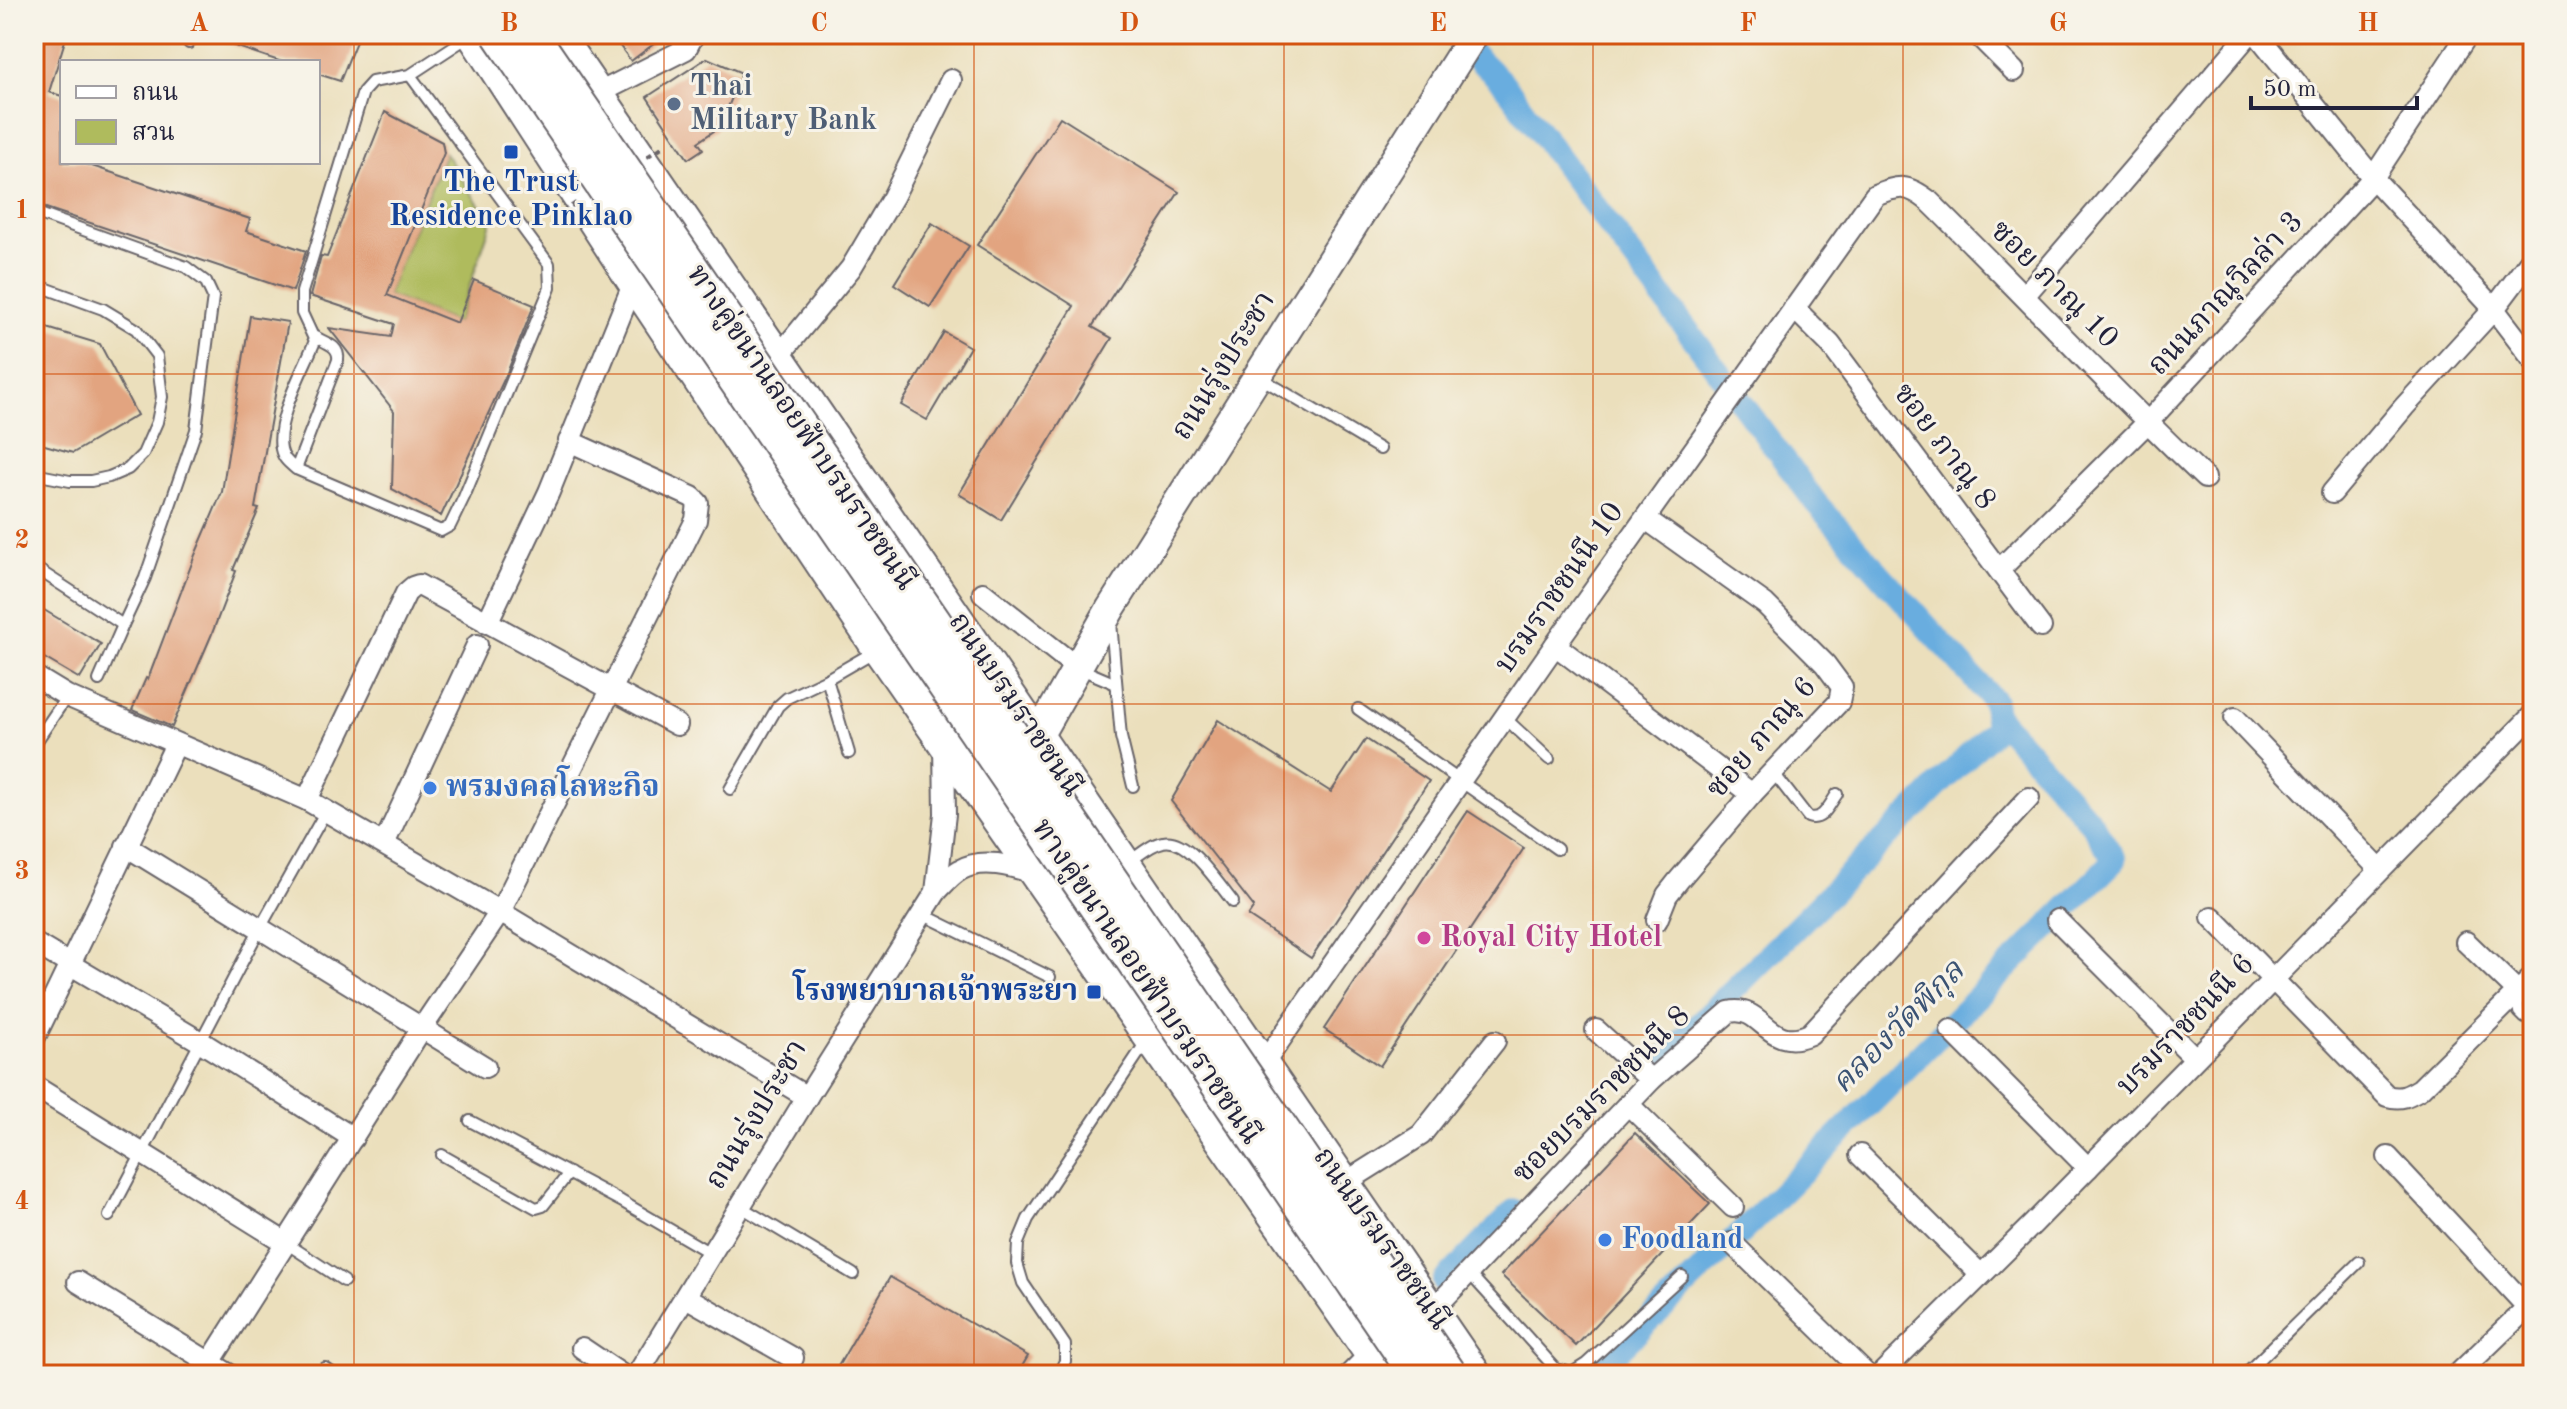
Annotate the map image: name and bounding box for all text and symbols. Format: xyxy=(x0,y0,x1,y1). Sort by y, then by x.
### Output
text: A xyxy=(189,11,209,37)
text: B xyxy=(500,11,518,37)
text: C xyxy=(810,11,828,37)
text: D xyxy=(1119,11,1139,37)
text: E xyxy=(1429,11,1447,37)
text: F xyxy=(1739,11,1757,37)
text: G xyxy=(2049,11,2067,37)
text: H xyxy=(2357,11,2379,37)
legend xyxy=(60,60,320,164)
scale bar xyxy=(2251,60,2417,110)
place label: Thai Military Bank xyxy=(690,72,877,136)
text: 50 m xyxy=(2263,78,2317,102)
text: ถนน xyxy=(132,82,178,106)
marker: Thai Military Bank xyxy=(665,95,683,113)
text: สวน xyxy=(132,122,175,146)
marker: The Trust Residence Pinklao xyxy=(502,143,520,161)
place label: The Trust Residence Pinklao xyxy=(389,168,633,232)
text: 1 xyxy=(14,198,30,224)
street label: ถนนภาณุวิลล่า 3 xyxy=(2141,204,2311,383)
street label: ซอย ภาณุ 10 xyxy=(1983,215,2124,356)
street label: ทางคู่ขนานลอยฟ้าบรมราชชนนี xyxy=(678,258,924,598)
street label: ถนนรุ่งประชา xyxy=(1164,285,1283,446)
street label: ซอย ภาณุ 8 xyxy=(1885,378,2001,517)
street label: บรมราชชนนี 10 xyxy=(1488,496,1630,679)
text: 2 xyxy=(14,528,30,554)
street label: ถนนบรมราชชนนี xyxy=(942,606,1090,803)
street label: ซอย ภาณุ 6 xyxy=(1702,672,1824,806)
place label: พรมงคลโลหะกิจ xyxy=(446,765,660,803)
marker: พรมงคลโลหะกิจ xyxy=(421,779,439,797)
street label: ทางคู่ขนานลอยฟ้าบรมราชชนนี xyxy=(1023,812,1269,1152)
text: 3 xyxy=(14,859,30,885)
place label: Royal City Hotel xyxy=(1440,923,1662,953)
marker: Royal City Hotel xyxy=(1415,929,1433,947)
street label: บรมราชชนนี 6 xyxy=(2109,947,2260,1101)
water label: คลองวัดพิกุล xyxy=(1825,954,1973,1102)
place label: โรงพยาบาลเจ้าพระยา xyxy=(792,969,1078,1007)
marker: โรงพยาบาลเจ้าพระยา xyxy=(1085,983,1103,1001)
street label: ซอยบรมราชชนนี 8 xyxy=(1506,999,1696,1189)
street label: ถนนรุ่งประชา xyxy=(698,1034,815,1196)
street label: ถนนบรมราชชนนี xyxy=(1307,1141,1457,1336)
text: 4 xyxy=(14,1189,30,1215)
place label: Foodland xyxy=(1621,1225,1743,1255)
marker: Foodland xyxy=(1596,1231,1614,1249)

